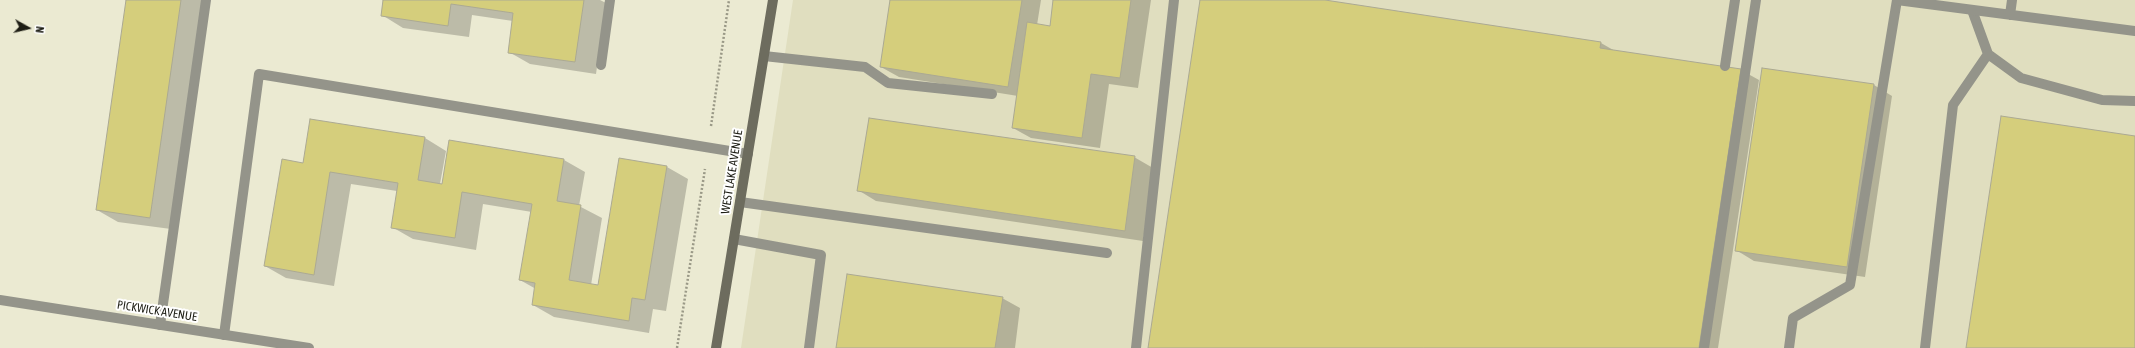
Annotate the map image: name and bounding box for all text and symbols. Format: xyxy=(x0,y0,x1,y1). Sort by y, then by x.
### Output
north arrow xyxy=(8,8,48,48)
text: N xyxy=(33,26,46,34)
street label: WEST LAKE AVENUE xyxy=(718,129,746,215)
street label: PICKWICK AVENUE xyxy=(116,298,198,324)

